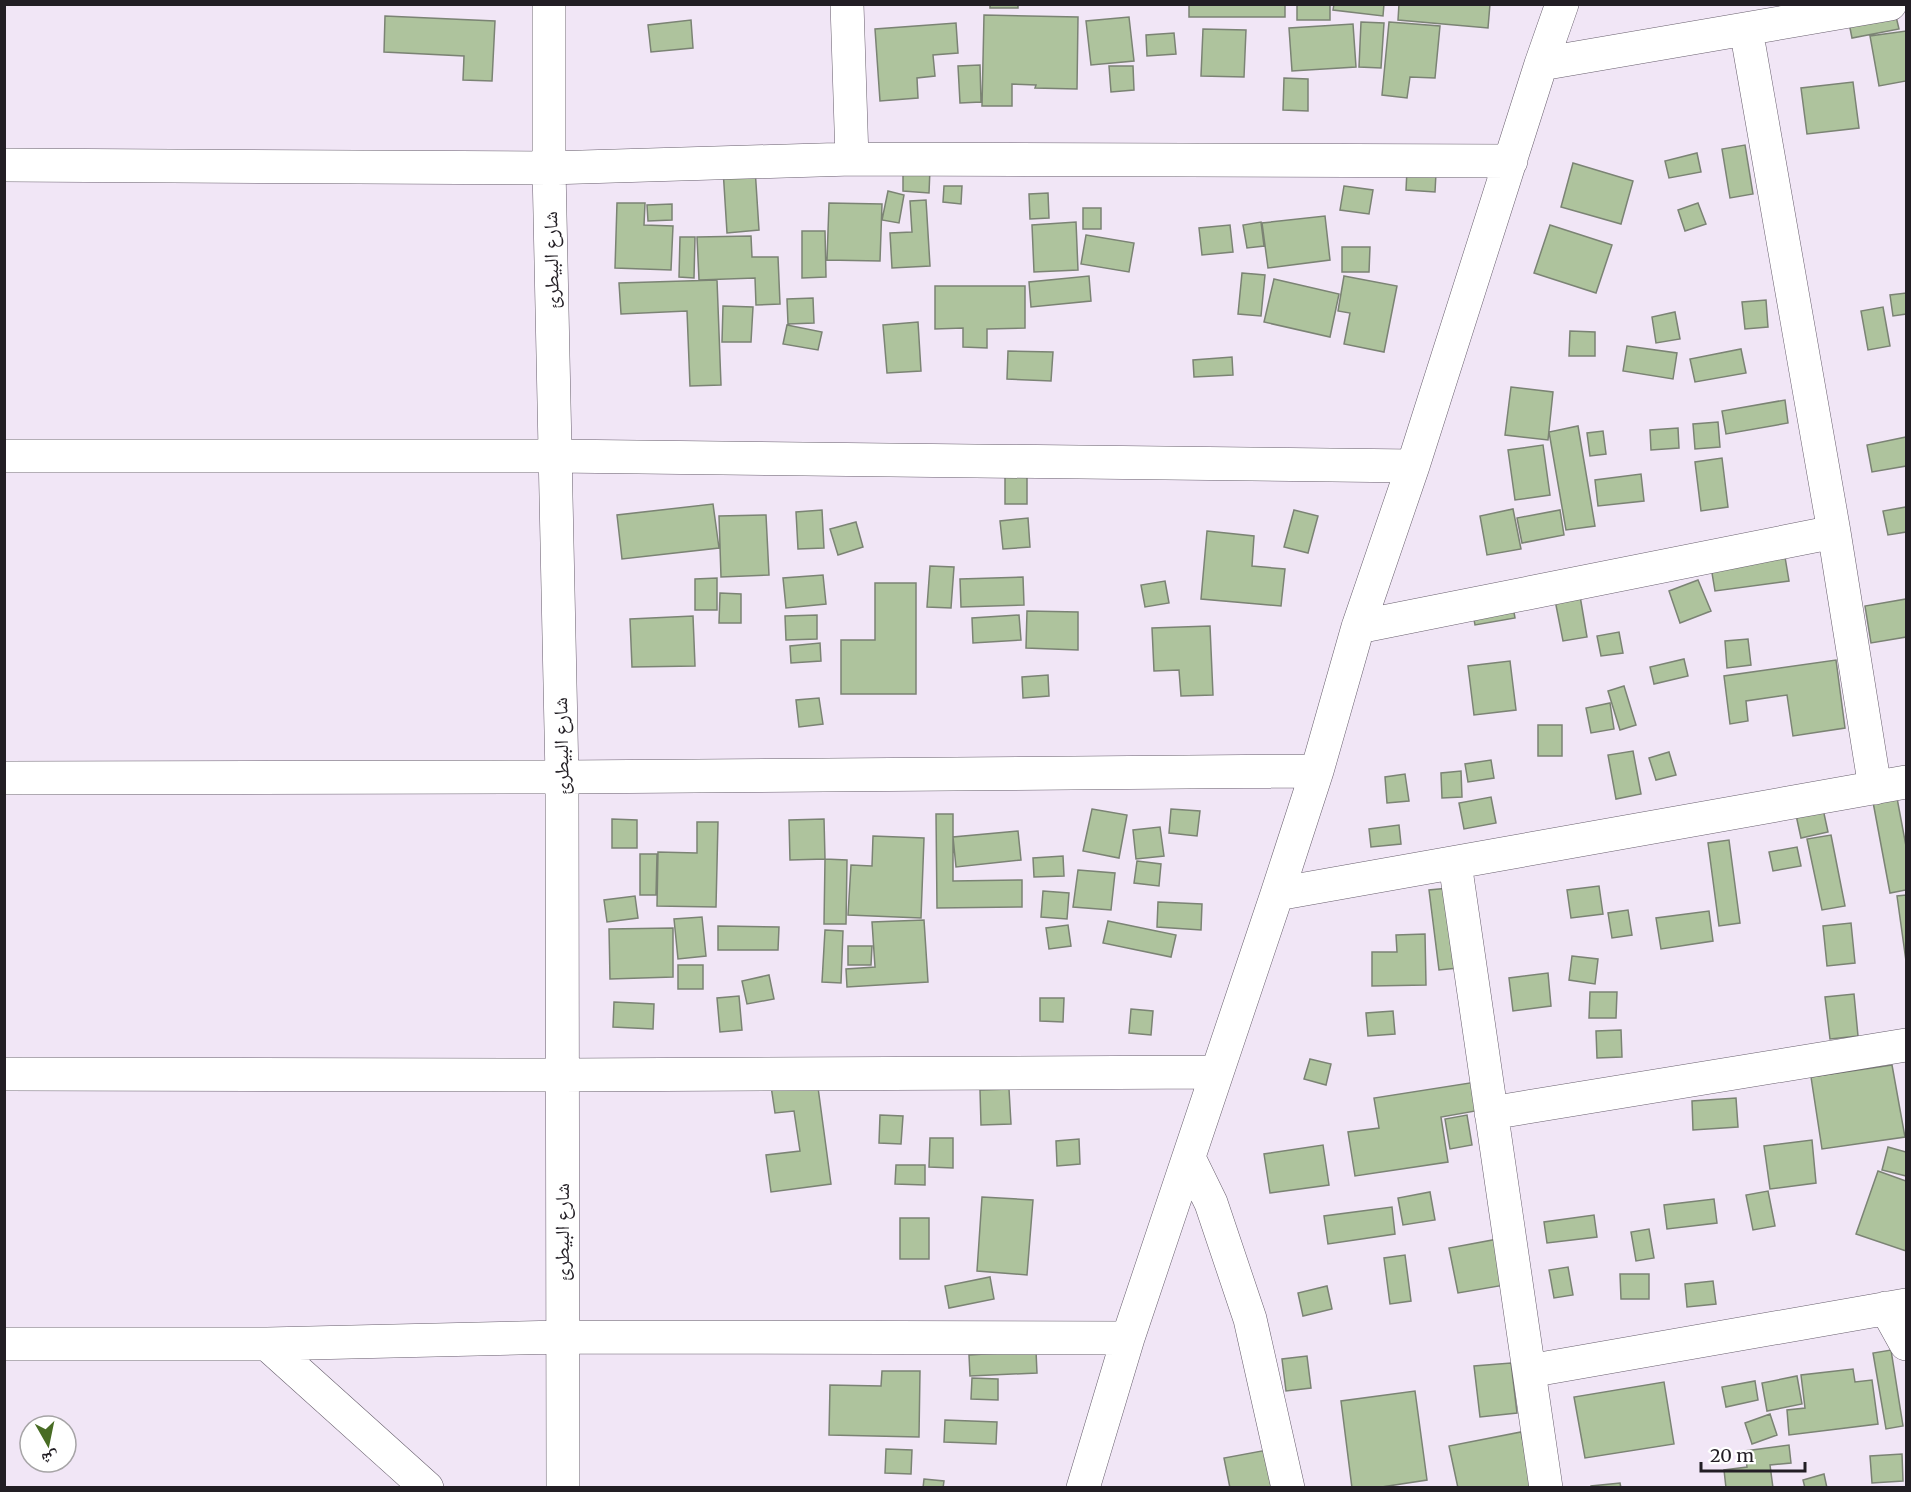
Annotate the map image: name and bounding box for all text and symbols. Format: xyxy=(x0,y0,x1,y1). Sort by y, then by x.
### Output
street label: شارع البيطرئ xyxy=(537,211,565,309)
street label: شارع البيطرئ xyxy=(547,697,575,795)
street label: شارع البيطرئ xyxy=(549,1183,575,1281)
north arrow xyxy=(18,1414,78,1474)
scale bar xyxy=(1701,1435,1804,1473)
text: 20 m xyxy=(1710,1444,1754,1467)
text: ش xyxy=(40,1448,60,1470)

